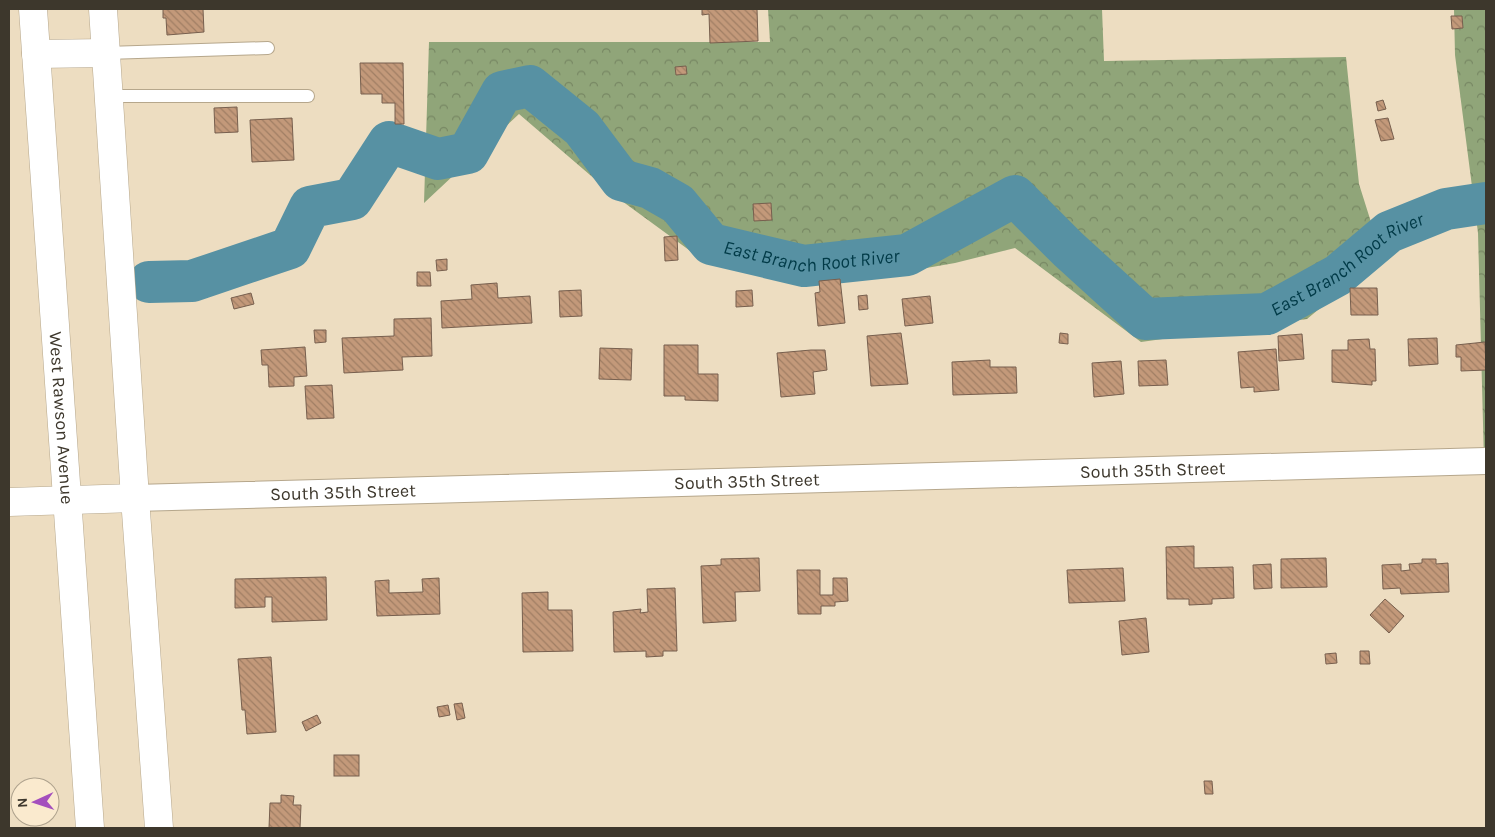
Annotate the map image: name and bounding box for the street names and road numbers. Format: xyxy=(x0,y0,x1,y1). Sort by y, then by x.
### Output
street label: West Rawson Avenue xyxy=(44,331,78,505)
street label: South 35th Street xyxy=(1079,457,1226,483)
street label: South 35th Street xyxy=(674,468,820,494)
street label: South 35th Street xyxy=(270,479,416,505)

